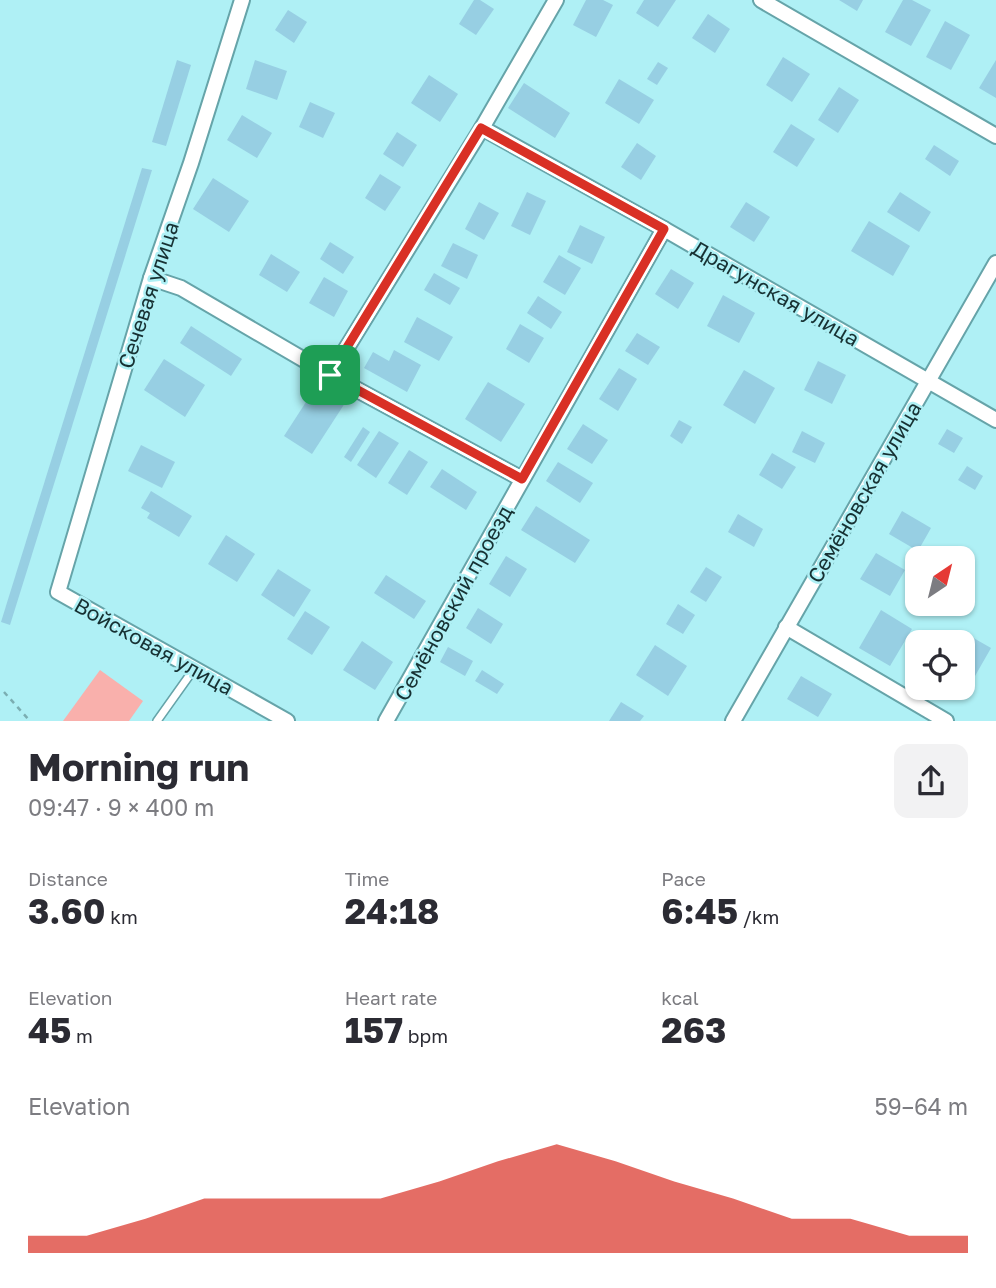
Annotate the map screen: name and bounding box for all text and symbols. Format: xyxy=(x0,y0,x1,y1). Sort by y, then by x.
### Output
street label: Сечевая улица xyxy=(112,218,184,372)
street label: Драгунская улица xyxy=(688,235,864,351)
pin xyxy=(300,345,360,405)
icon: arrive xyxy=(311,356,349,394)
street label: Семёновская улица xyxy=(801,397,927,587)
street label: Семёновский проезд xyxy=(388,500,518,705)
north arrow xyxy=(905,546,975,616)
map controls xyxy=(905,546,975,700)
street label: Войсковая улица xyxy=(70,592,238,700)
button: locate xyxy=(905,630,975,700)
text: Morning run xyxy=(28,744,249,789)
button: share xyxy=(894,744,968,818)
text: 09:47 · 9 × 400 m xyxy=(28,793,214,821)
text: Distance xyxy=(28,867,108,890)
text: Time xyxy=(345,867,389,890)
text: Pace xyxy=(661,867,706,890)
text: 3.60 xyxy=(28,890,106,932)
text: 24:18 xyxy=(345,890,440,932)
text: 6:45 xyxy=(661,890,738,932)
text: km xyxy=(106,905,138,928)
text: /km xyxy=(738,905,779,928)
text: Elevation xyxy=(28,986,113,1009)
text: Heart rate xyxy=(345,986,437,1009)
text: kcal xyxy=(661,986,699,1009)
text: 45 xyxy=(28,1009,71,1051)
text: 157 xyxy=(345,1009,403,1051)
text: 263 xyxy=(661,1009,726,1051)
text: m xyxy=(71,1024,93,1047)
text: bpm xyxy=(403,1024,448,1047)
text: Elevation xyxy=(28,1092,130,1120)
text: 59–64 m xyxy=(875,1092,968,1120)

